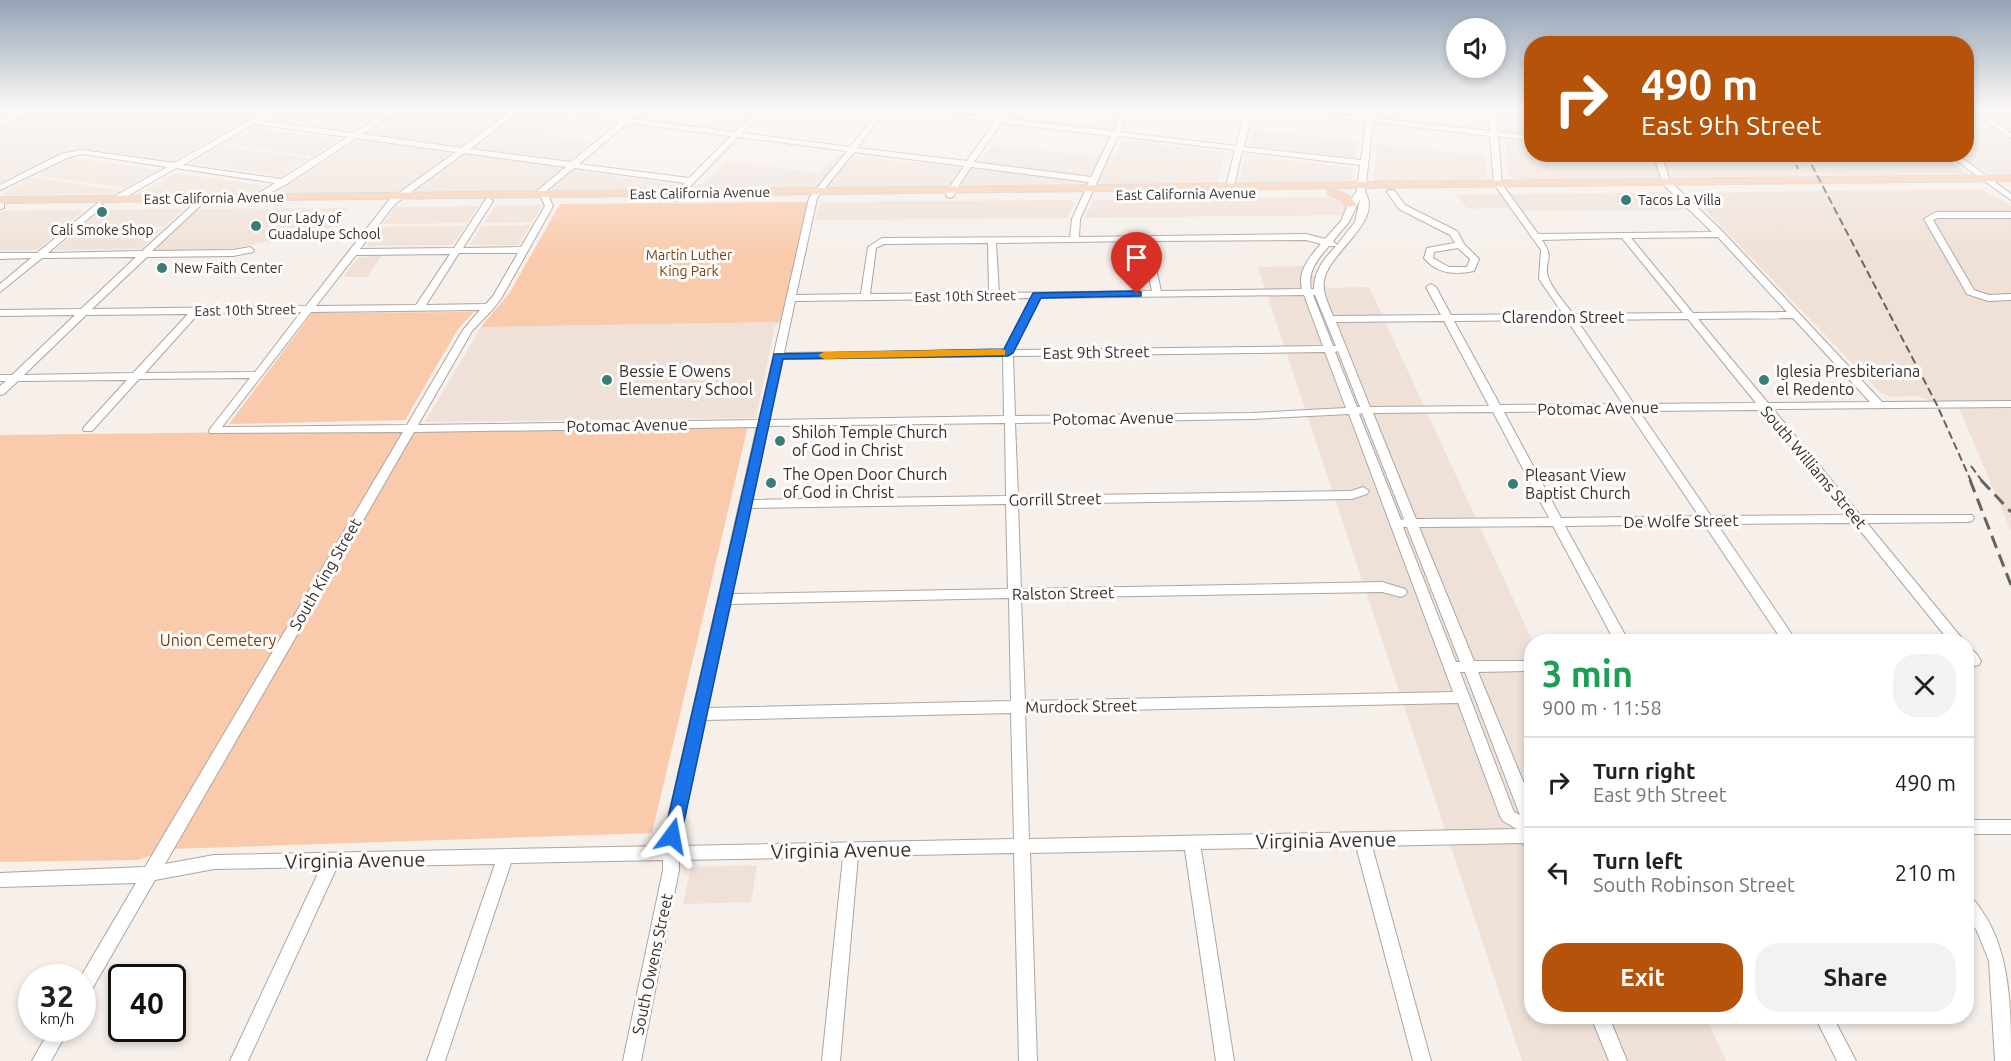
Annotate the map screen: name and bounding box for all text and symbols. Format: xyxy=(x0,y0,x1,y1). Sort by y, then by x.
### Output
map controls xyxy=(1446,18,1506,78)
button: sound xyxy=(1446,18,1506,78)
icon: right xyxy=(1542,60,1620,138)
text: 490 m xyxy=(1641,61,1758,108)
text: East 9th Street xyxy=(1641,110,1821,140)
street label: East California Avenue xyxy=(630,184,770,202)
street label: East California Avenue xyxy=(1116,185,1256,203)
street label: East California Avenue xyxy=(144,189,284,207)
place label: Tacos La Villa xyxy=(1638,192,1721,208)
marker: Tacos La Villa xyxy=(1619,193,1633,207)
marker: Cali Smoke Shop xyxy=(95,205,109,219)
place label: Our Lady of Guadalupe School xyxy=(268,210,381,242)
marker: Our Lady of Guadalupe School xyxy=(249,219,263,233)
place label: Cali Smoke Shop xyxy=(50,222,154,238)
pin xyxy=(1111,232,1162,294)
icon: arrive xyxy=(1120,241,1153,274)
park label: Martin Luther King Park xyxy=(646,247,733,279)
place label: New Faith Center xyxy=(174,260,283,276)
marker: New Faith Center xyxy=(155,261,169,275)
street label: East 10th Street xyxy=(914,287,1016,305)
street label: East 10th Street xyxy=(194,301,296,319)
street label: Clarendon Street xyxy=(1502,308,1625,326)
street label: East 9th Street xyxy=(1042,342,1150,362)
place label: Bessie E Owens Elementary School xyxy=(619,362,753,398)
place label: Iglesia Presbiteriana el Redento xyxy=(1776,362,1920,398)
marker: Bessie E Owens Elementary School xyxy=(600,373,614,387)
marker: Iglesia Presbiteriana el Redento xyxy=(1757,373,1771,387)
street label: Potomac Avenue xyxy=(1537,398,1659,418)
street label: South Williams Street xyxy=(1757,402,1871,533)
street label: Potomac Avenue xyxy=(1052,408,1174,428)
street label: Potomac Avenue xyxy=(566,415,688,435)
place label: Shiloh Temple Church of God in Christ xyxy=(792,423,947,459)
marker: Shiloh Temple Church of God in Christ xyxy=(773,434,787,448)
place label: The Open Door Church of God in Christ xyxy=(783,465,947,501)
place label: Pleasant View Baptist Church xyxy=(1525,466,1631,502)
marker: The Open Door Church of God in Christ xyxy=(764,476,778,490)
marker: Pleasant View Baptist Church xyxy=(1506,477,1520,491)
street label: Gorrill Street xyxy=(1008,489,1102,509)
street label: De Wolfe Street xyxy=(1623,511,1739,531)
street label: South King Street xyxy=(286,514,365,633)
street label: Ralston Street xyxy=(1012,583,1115,603)
park label: Union Cemetery xyxy=(160,631,277,649)
text: 3 min xyxy=(1542,653,1633,694)
button: close xyxy=(1893,654,1956,717)
street label: Murdock Street xyxy=(1025,696,1138,716)
text: 900 m · 11:58 xyxy=(1542,696,1662,719)
text: Turn right xyxy=(1593,758,1695,783)
icon: right xyxy=(1542,766,1575,799)
text: 490 m xyxy=(1895,770,1956,795)
text: East 9th Street xyxy=(1593,783,1727,806)
position arrow xyxy=(640,804,704,868)
street label: Virginia Avenue xyxy=(1255,827,1397,853)
street label: Virginia Avenue xyxy=(770,837,912,863)
street label: Virginia Avenue xyxy=(284,847,426,873)
text: Turn left xyxy=(1593,848,1683,873)
icon: left xyxy=(1542,856,1575,889)
text: 210 m xyxy=(1895,860,1956,885)
text: South Robinson Street xyxy=(1593,873,1795,896)
street label: South Owens Street xyxy=(628,891,676,1036)
button: Exit xyxy=(1542,943,1743,1012)
button: Share xyxy=(1755,943,1956,1012)
speed limit sign: 40 xyxy=(108,964,186,1042)
text: 32 xyxy=(40,979,74,1013)
text: km/h xyxy=(40,1010,74,1027)

